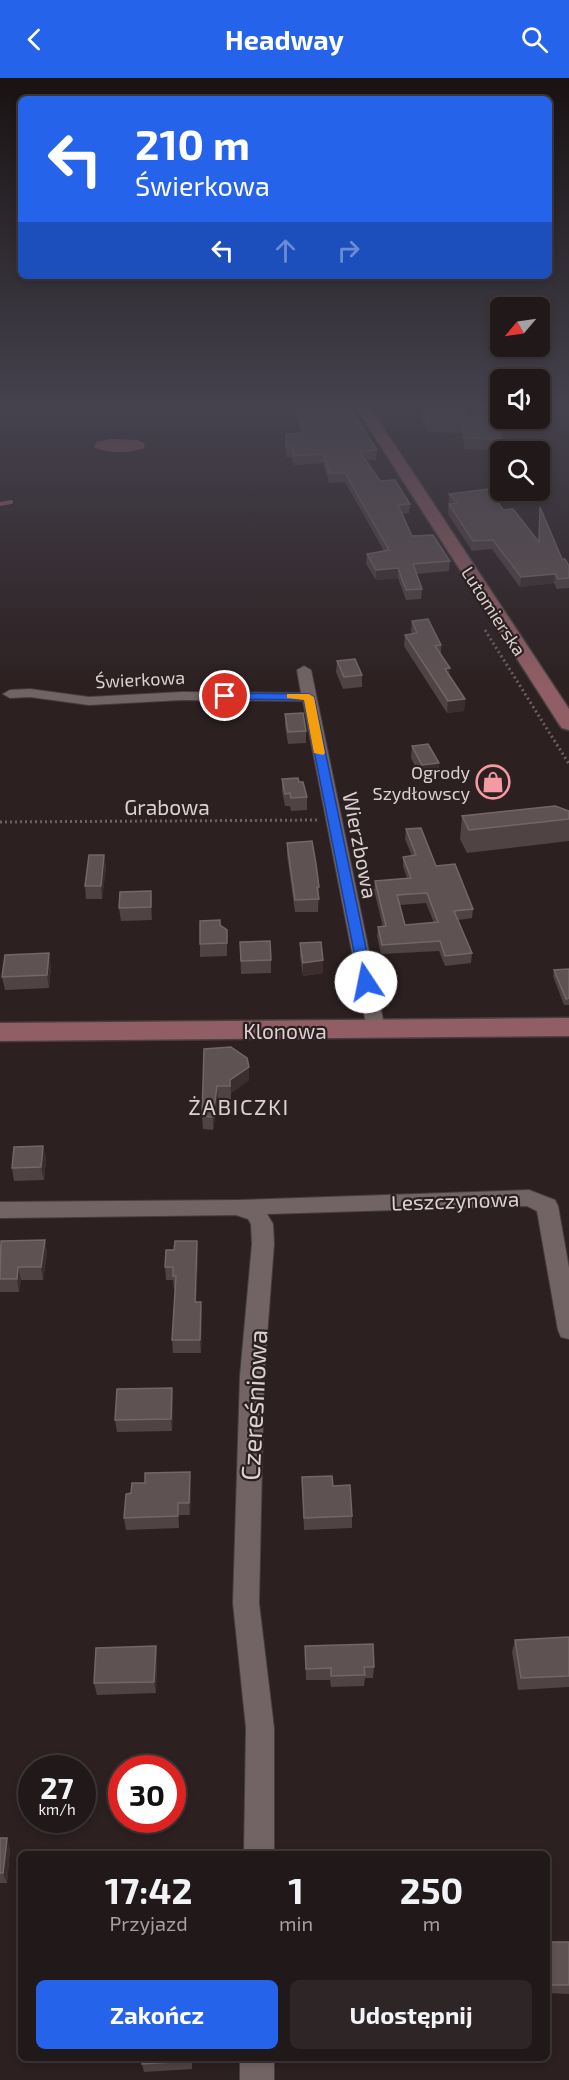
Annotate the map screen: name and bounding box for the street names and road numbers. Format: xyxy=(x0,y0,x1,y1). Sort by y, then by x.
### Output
street label: Lutomierska xyxy=(457,562,531,660)
street label: Świerkowa xyxy=(95,666,185,692)
street label: Wierzbowa xyxy=(338,790,384,900)
street label: Grabowa xyxy=(124,794,210,819)
street label: Klonowa xyxy=(243,1018,327,1043)
street label: Leszczynowa xyxy=(390,1185,520,1215)
street label: Czereśniowa xyxy=(234,1329,272,1481)

